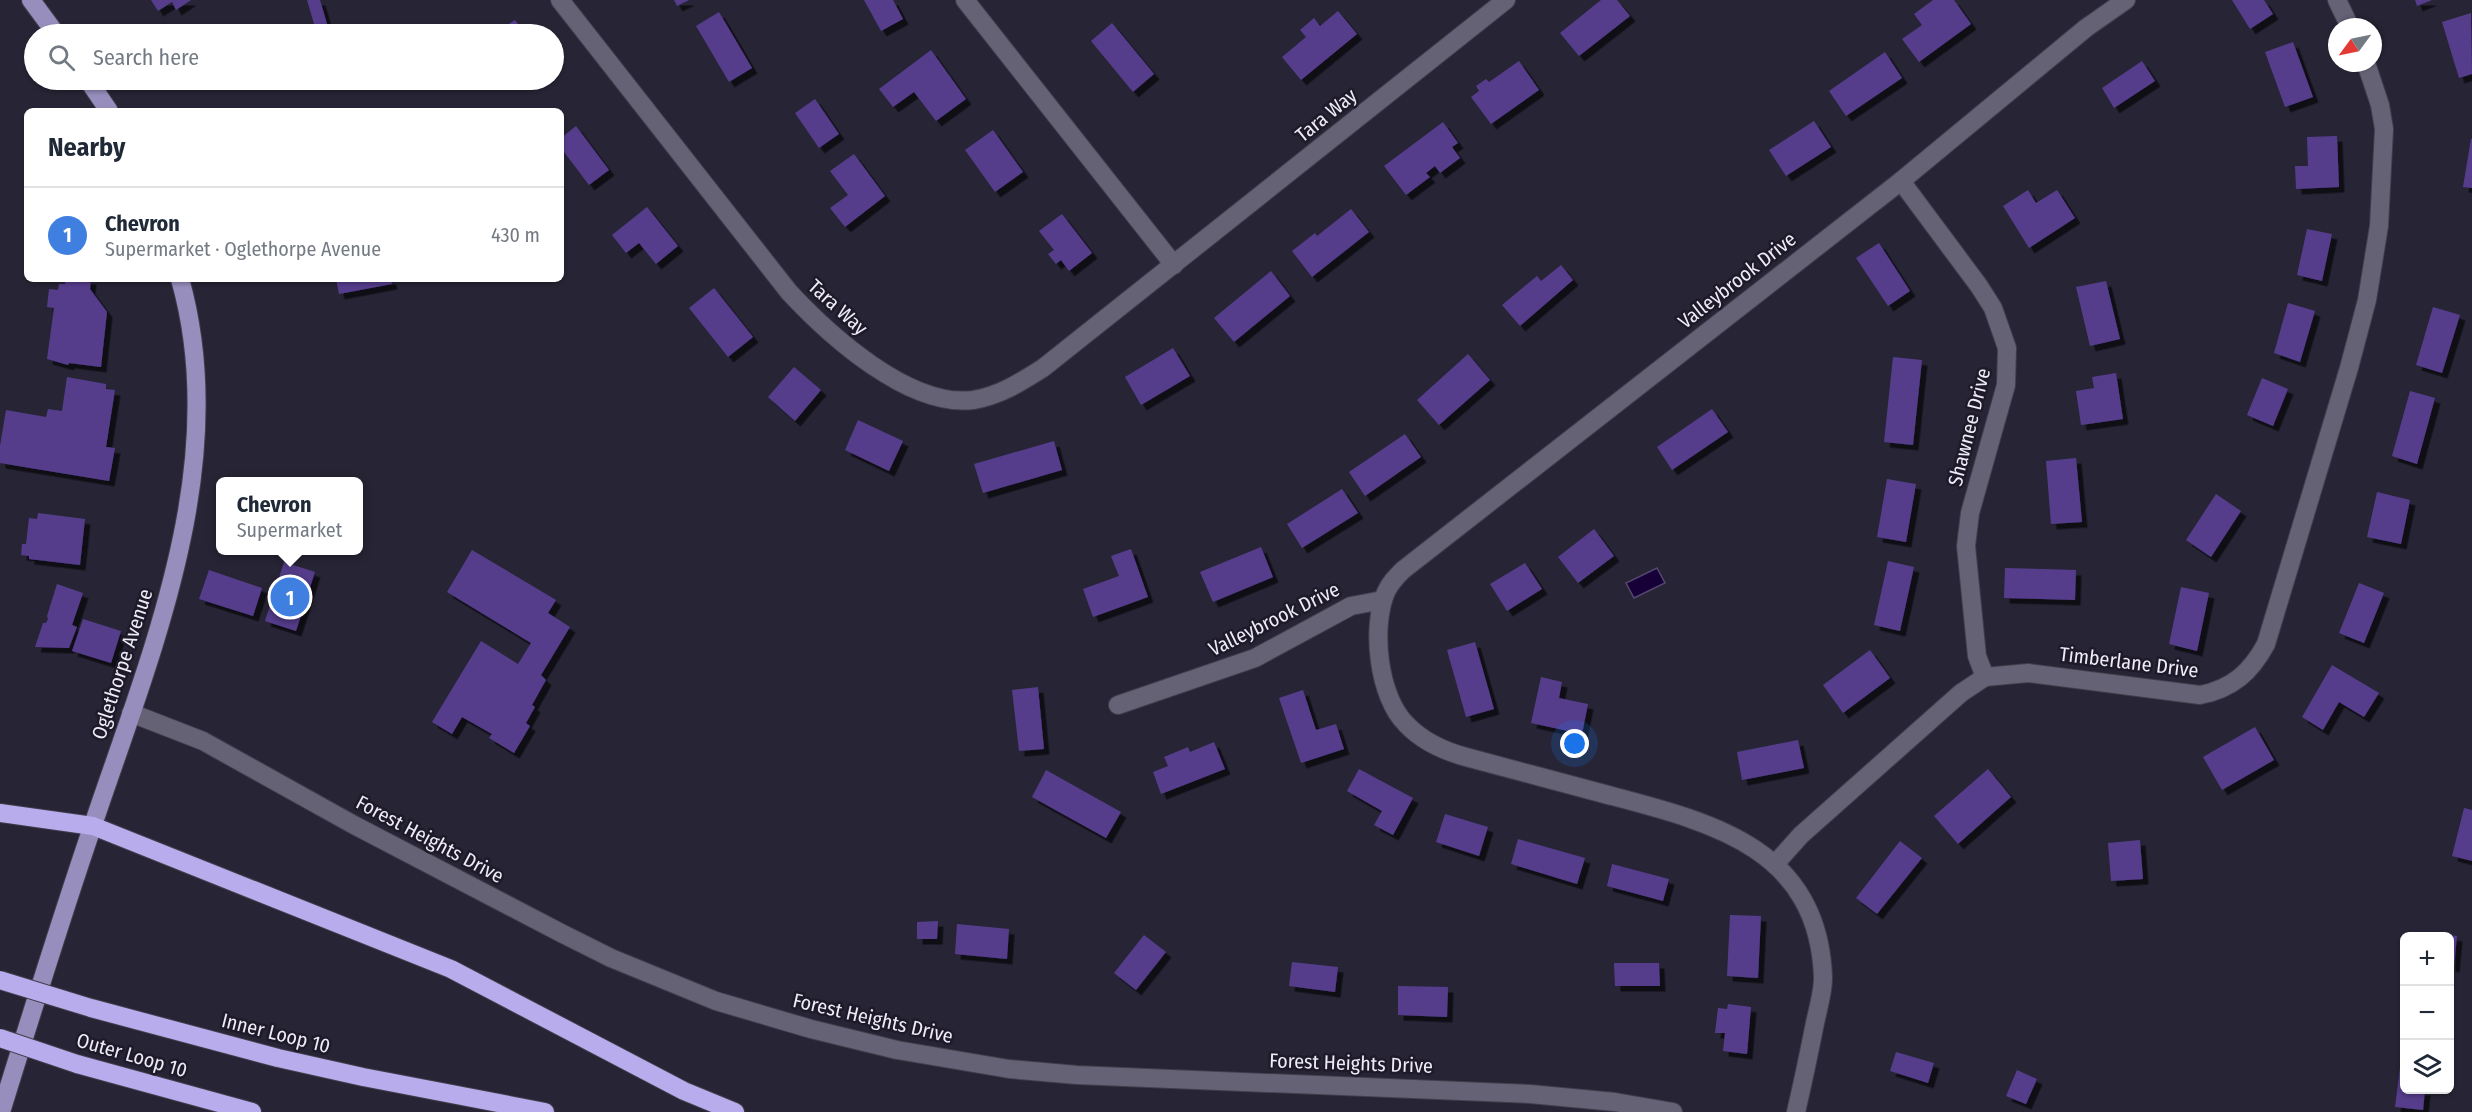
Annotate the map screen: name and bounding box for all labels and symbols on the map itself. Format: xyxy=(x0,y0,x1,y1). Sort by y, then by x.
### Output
north arrow xyxy=(2328,18,2382,72)
street label: Tara Way xyxy=(1291,83,1361,147)
street label: Valleybrook Drive xyxy=(1673,227,1801,333)
street label: Tara Way xyxy=(803,274,873,340)
street label: Shawnee Drive xyxy=(1943,366,1995,488)
pin: 1 xyxy=(270,574,310,620)
street label: Valleybrook Drive xyxy=(1205,577,1343,661)
street label: Oglethorpe Avenue xyxy=(86,586,158,742)
street label: Timberlane Drive xyxy=(2058,642,2200,682)
your location xyxy=(1560,729,1589,758)
street label: Forest Heights Drive xyxy=(352,790,508,888)
street label: Forest Heights Drive xyxy=(791,988,955,1048)
street label: Inner Loop 10 xyxy=(219,1008,333,1058)
street label: Outer Loop 10 xyxy=(74,1028,190,1082)
street label: Forest Heights Drive xyxy=(1269,1048,1433,1078)

